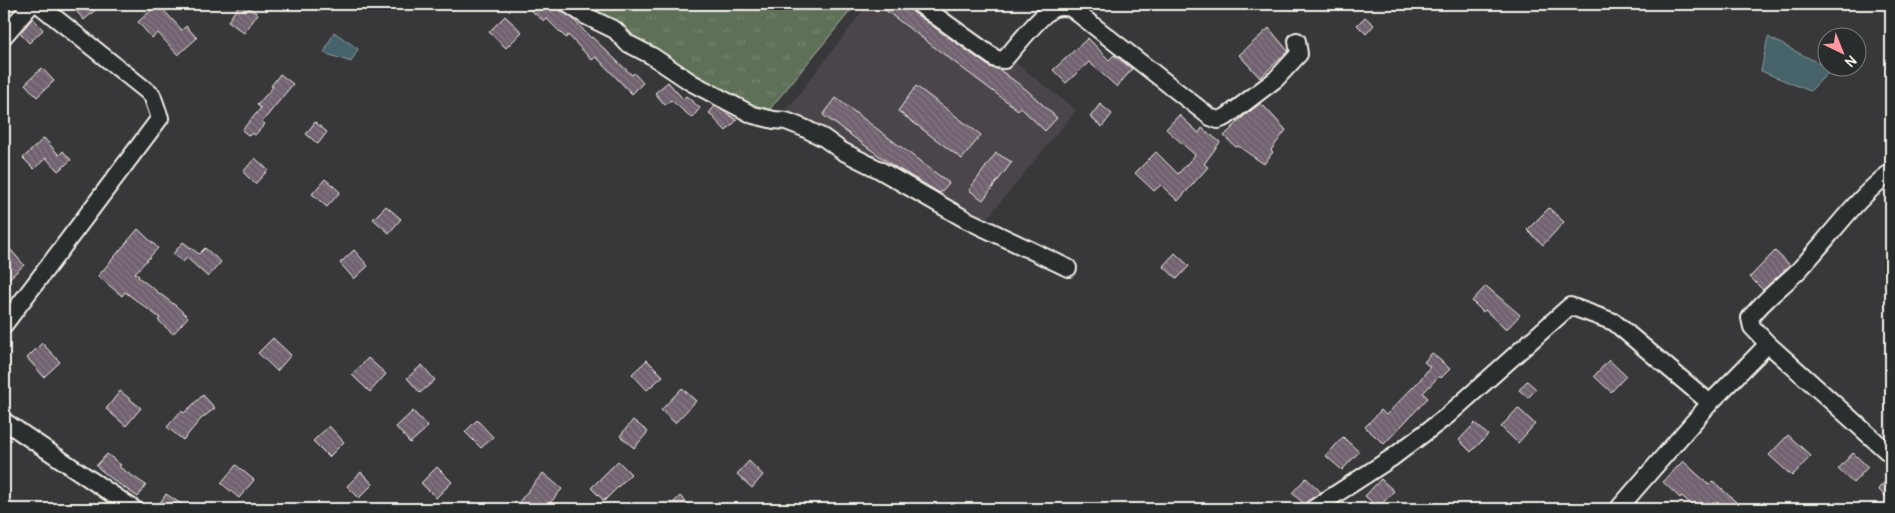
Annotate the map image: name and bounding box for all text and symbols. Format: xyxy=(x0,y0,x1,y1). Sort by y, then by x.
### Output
north arrow xyxy=(1818,28,1868,78)
text: N xyxy=(1841,52,1860,71)

